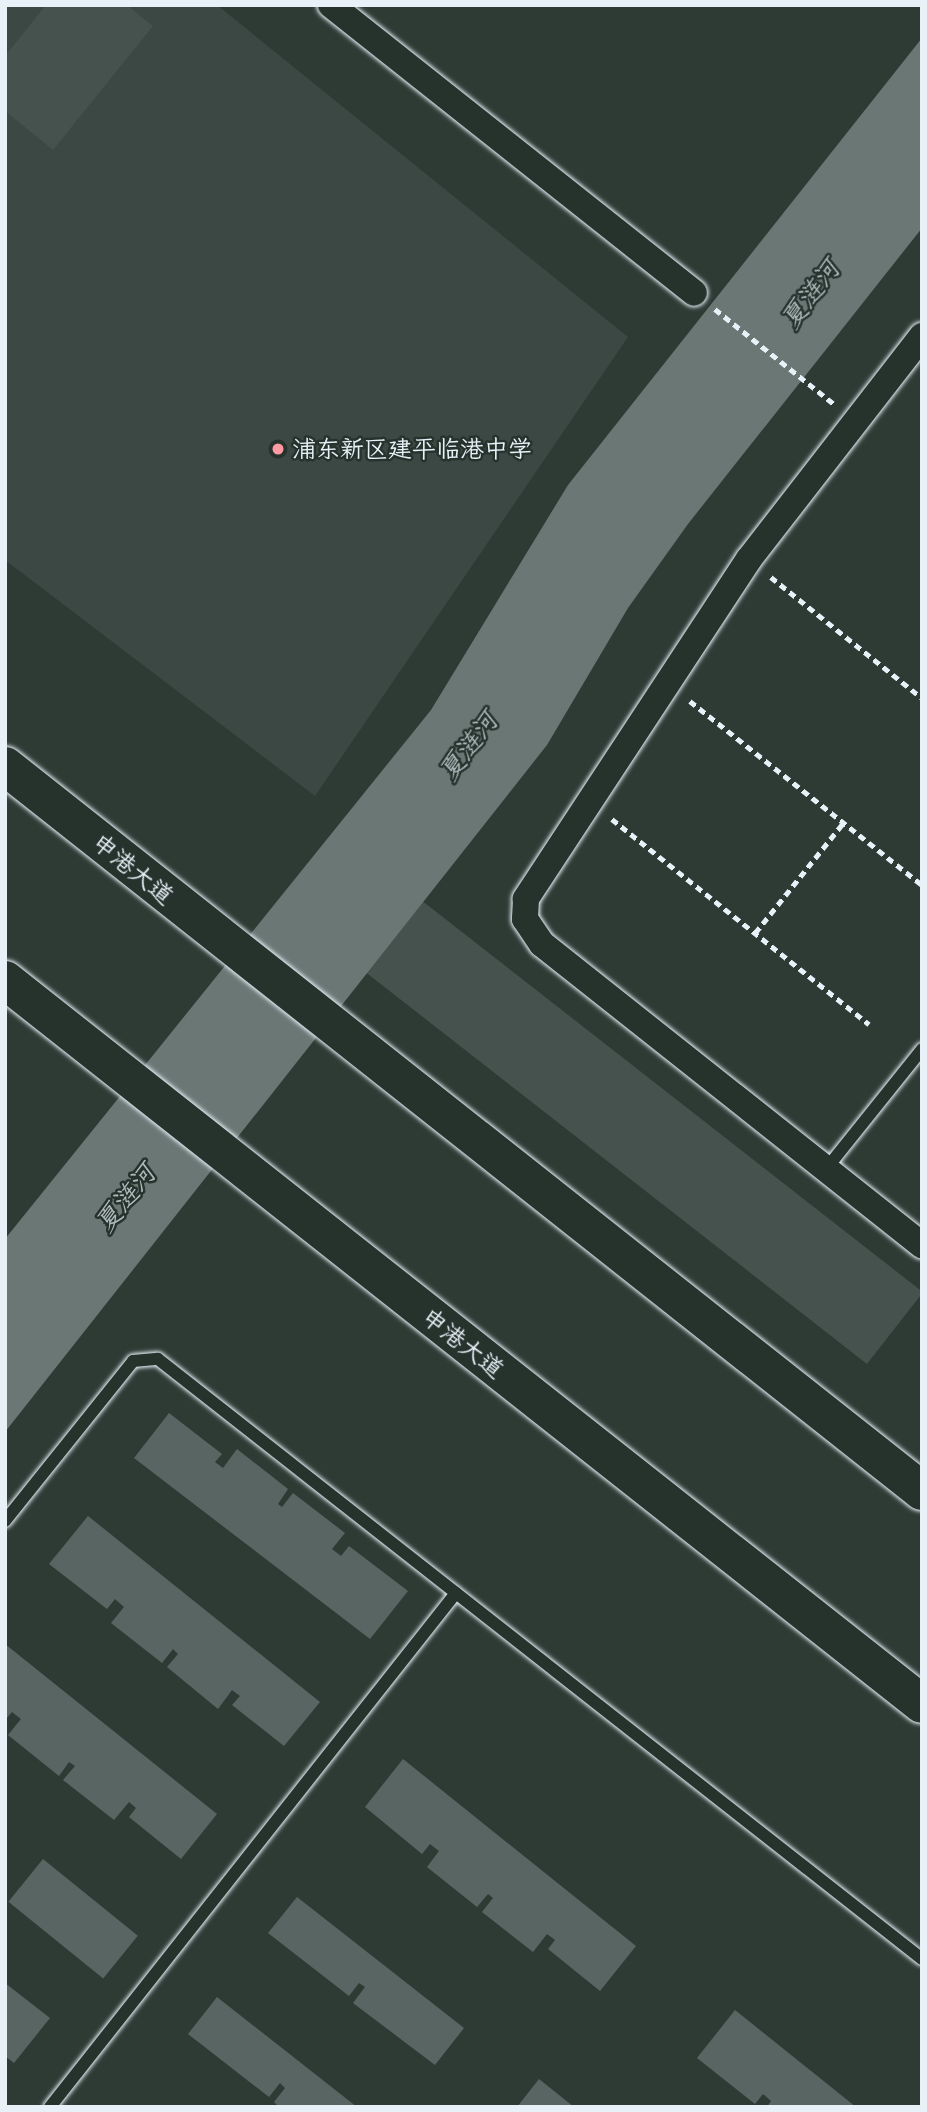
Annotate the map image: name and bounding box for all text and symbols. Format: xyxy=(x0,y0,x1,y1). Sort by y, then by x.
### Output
water label: 夏涟河 xyxy=(774,253,846,335)
place label: 浦东新区建平临港中学 xyxy=(292,435,532,463)
marker: 浦东新区建平临港中学 xyxy=(270,441,286,457)
water label: 夏涟河 xyxy=(432,705,504,787)
street label: 申港大道 xyxy=(87,828,179,910)
water label: 夏涟河 xyxy=(88,1158,162,1238)
street label: 申港大道 xyxy=(416,1302,510,1384)

